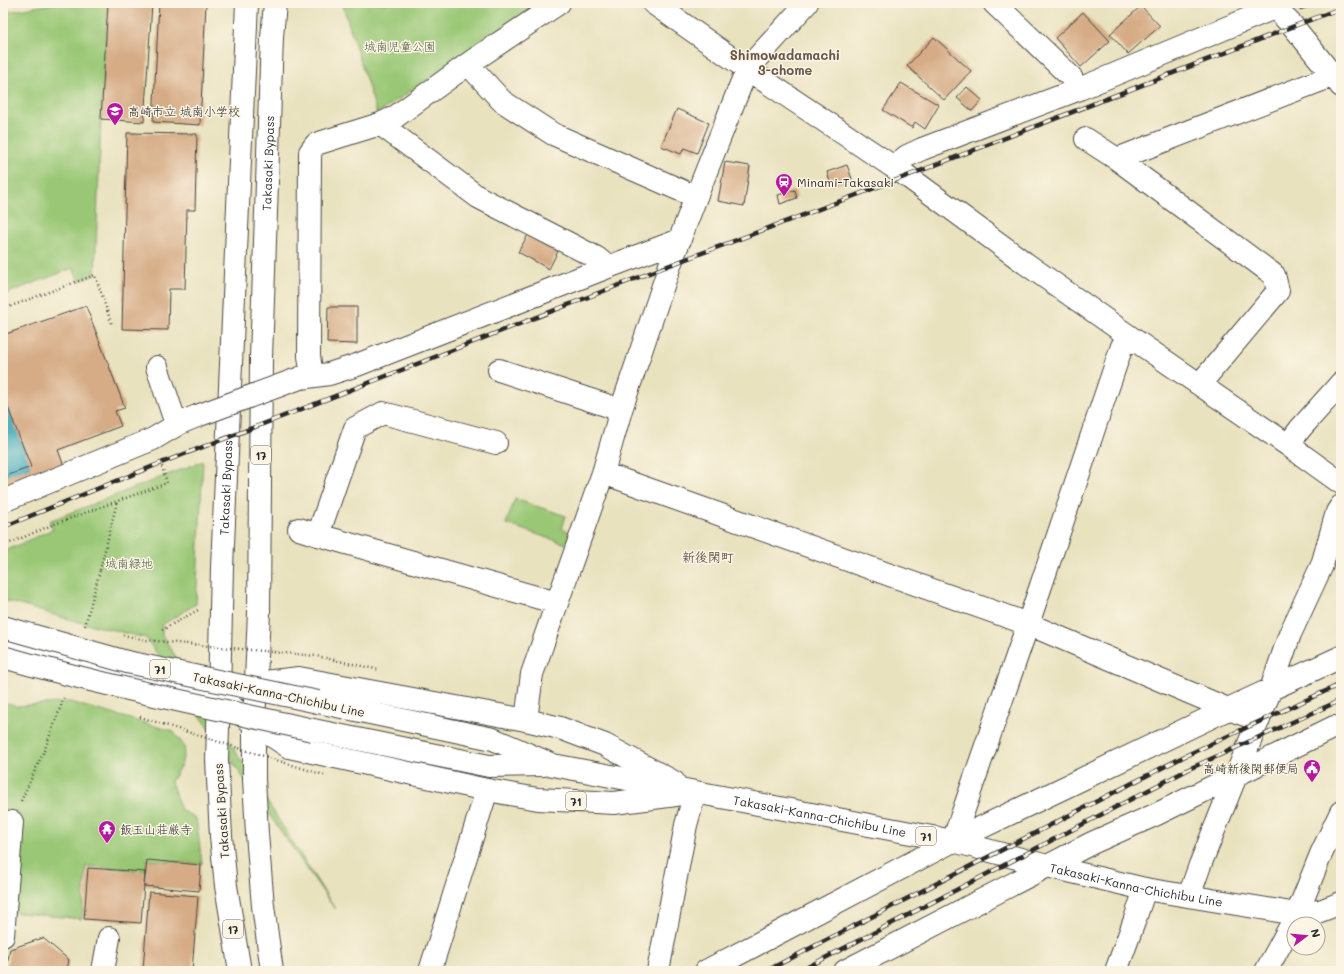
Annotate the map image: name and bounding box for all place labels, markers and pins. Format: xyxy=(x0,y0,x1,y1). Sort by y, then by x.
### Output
school or university icon: 高崎市立 城南小学校 xyxy=(105,101,125,126)
place label: 高崎市立 城南小学校 xyxy=(128,103,240,119)
station icon: Minami-Takasaki xyxy=(774,172,794,197)
place label: Minami-Takasaki xyxy=(797,174,894,190)
public building icon: 高崎新後閑郵便局 xyxy=(1302,758,1322,783)
place label: 高崎新後閑郵便局 xyxy=(1203,760,1299,776)
temple icon: 飯玉山荘厳寺 xyxy=(97,819,117,844)
place label: 飯玉山荘厳寺 xyxy=(120,821,192,837)

